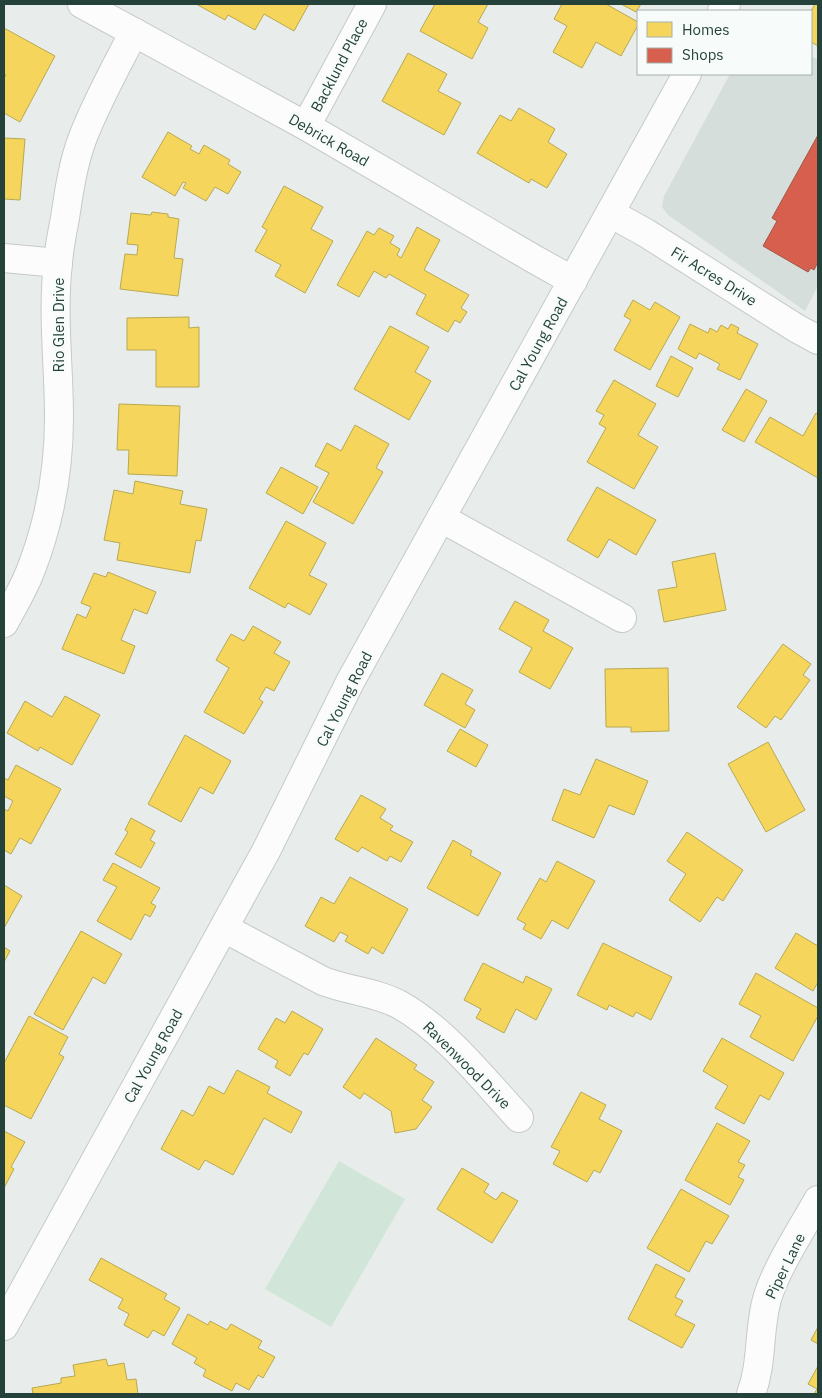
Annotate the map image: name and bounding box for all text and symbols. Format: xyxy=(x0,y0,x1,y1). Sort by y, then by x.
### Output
legend xyxy=(637,10,812,75)
street label: Backlund Place xyxy=(306,15,372,115)
text: Homes xyxy=(682,20,730,39)
text: Shops xyxy=(682,45,724,64)
street label: Debrick Road xyxy=(285,109,373,171)
street label: Fir Acres Drive xyxy=(668,242,760,310)
street label: Rio Glen Drive xyxy=(49,278,68,372)
street label: Cal Young Road xyxy=(504,294,572,394)
street label: Cal Young Road xyxy=(312,648,376,750)
street label: Cal Young Road xyxy=(119,1006,187,1106)
street label: Ravenwood Drive xyxy=(419,1017,515,1113)
street label: Piper Lane xyxy=(761,1230,809,1302)

